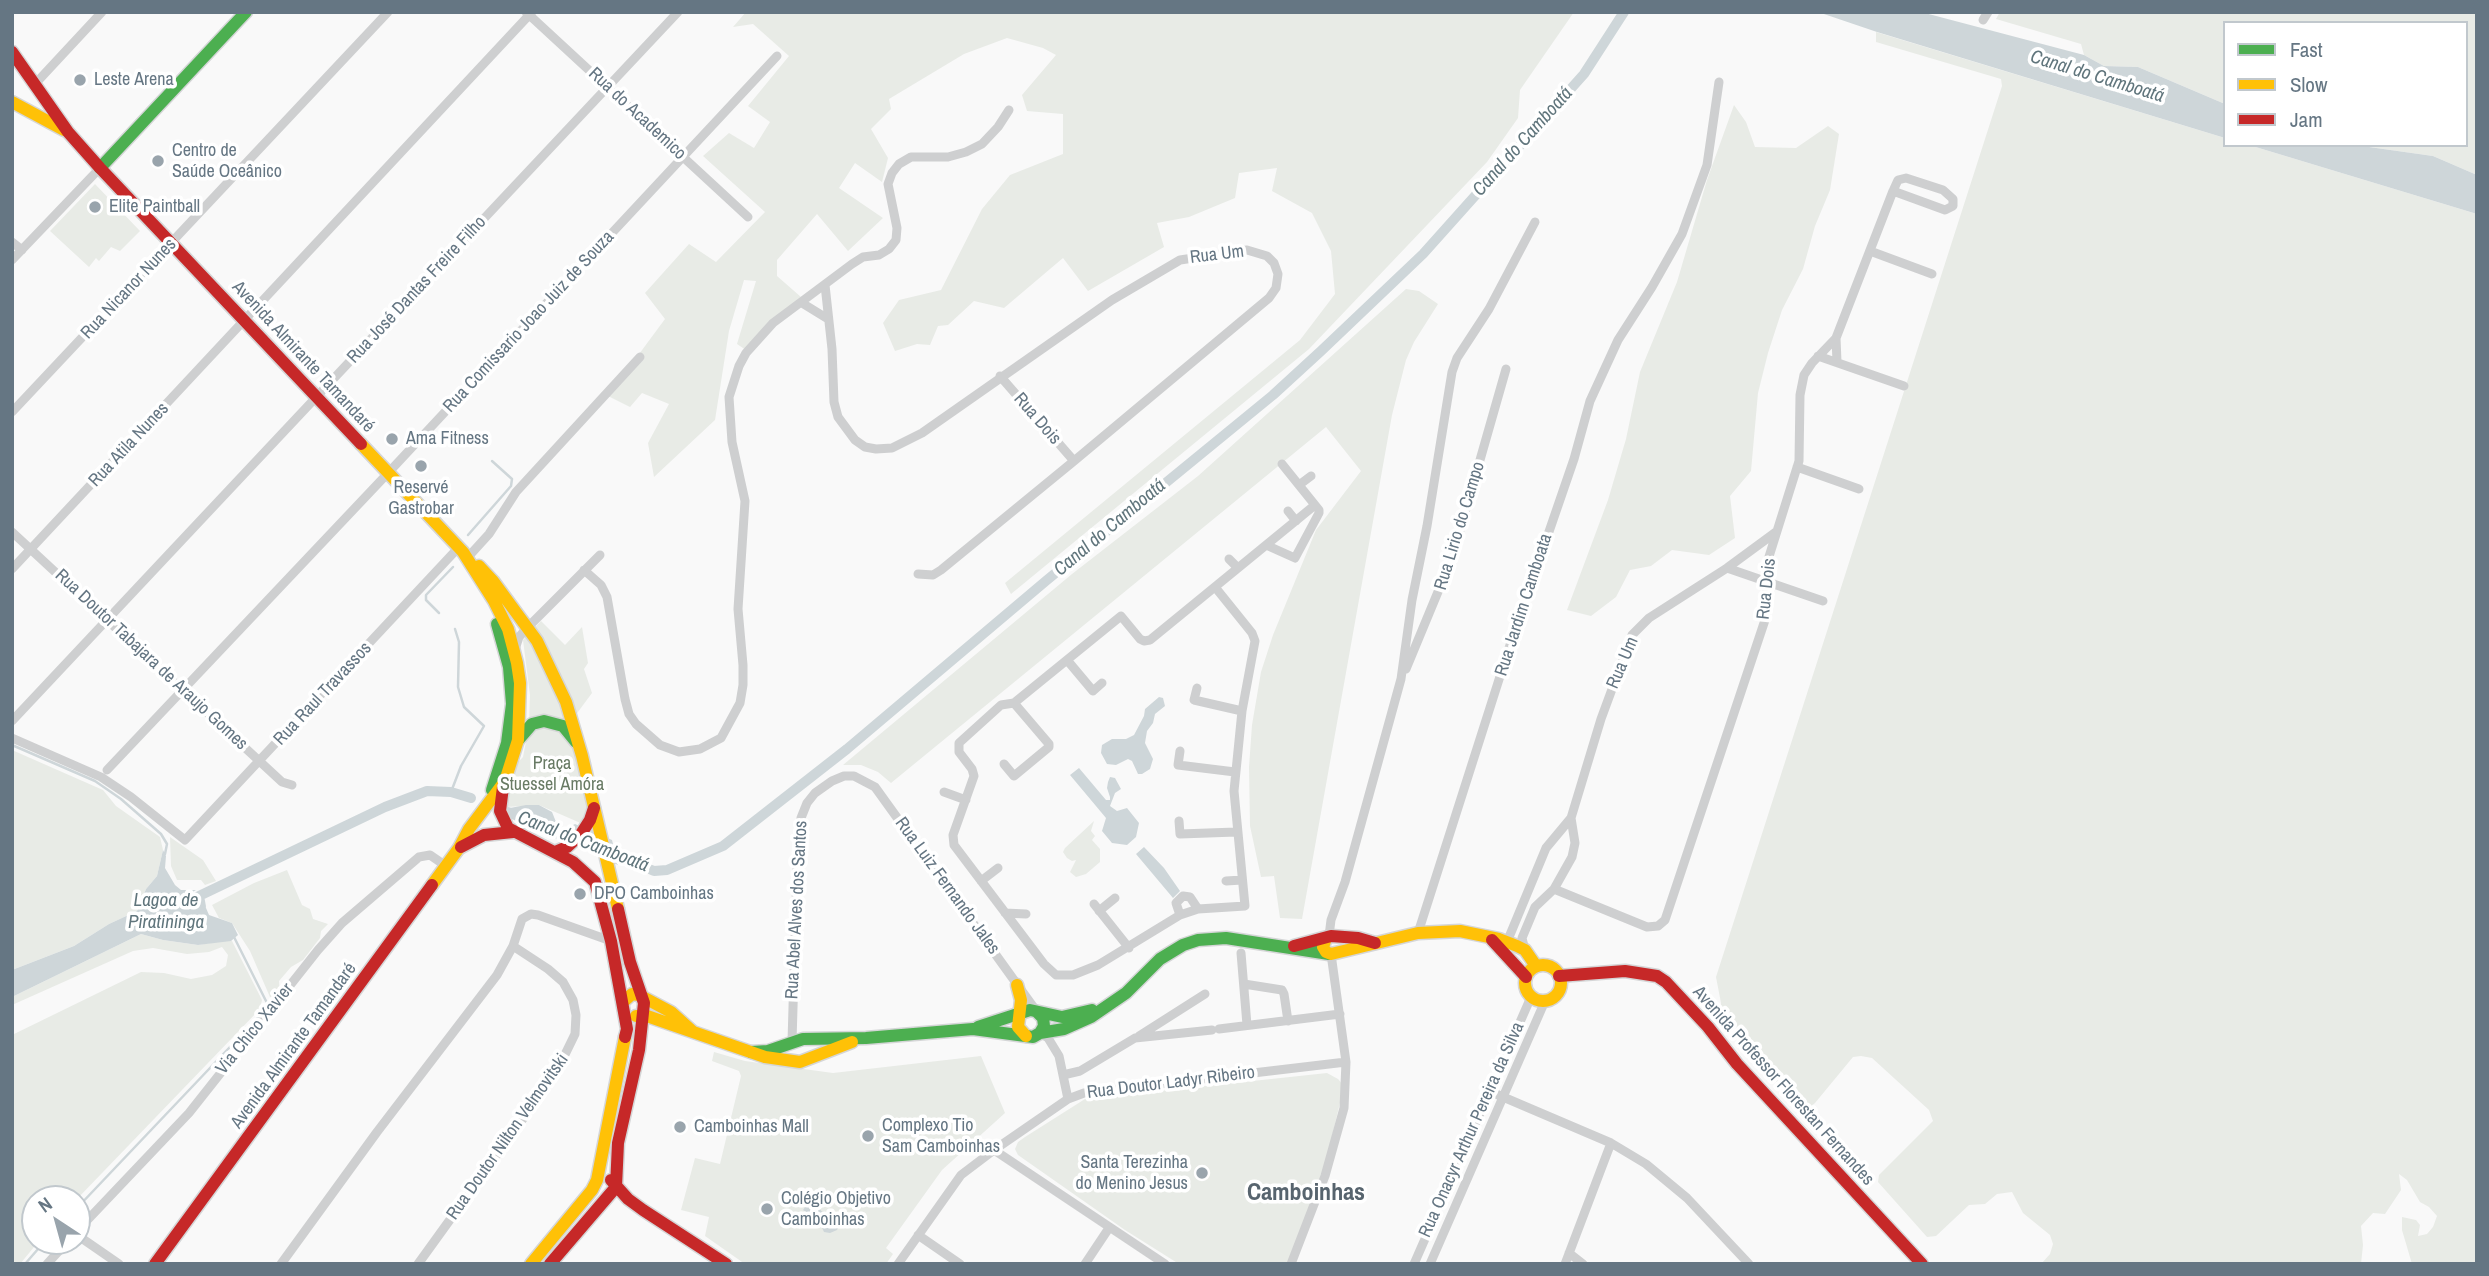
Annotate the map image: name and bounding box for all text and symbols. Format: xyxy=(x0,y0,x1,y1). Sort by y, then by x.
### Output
legend xyxy=(2223,21,2468,147)
text: Fast xyxy=(2290,35,2323,64)
water label: Canal do Camboatá xyxy=(2027,46,2167,108)
street label: Rua do Academico xyxy=(584,63,690,165)
place label: Leste Arena xyxy=(94,69,174,91)
text: Slow xyxy=(2290,70,2327,99)
marker: Leste Arena xyxy=(72,72,88,88)
water label: Canal do Camboatá xyxy=(1468,83,1578,201)
text: Jam xyxy=(2290,105,2323,134)
place label: Centro de Saúde Oceânico xyxy=(172,140,282,182)
marker: Centro de Saúde Oceânico xyxy=(150,153,166,169)
place label: Elite Paintball xyxy=(109,196,200,218)
marker: Elite Paintball xyxy=(87,199,103,215)
street label: Rua José Dantas Freire Filho xyxy=(343,212,491,368)
street label: Rua Comissario Joao Juiz de Souza xyxy=(439,227,619,417)
street label: Rua Nicanor Nunes xyxy=(77,234,181,344)
street label: Rua Um xyxy=(1189,241,1245,269)
street label: Avenida Almirante Tamandaré xyxy=(227,277,379,437)
street label: Rua Dois xyxy=(1009,389,1065,449)
street label: Rua Atila Nunes xyxy=(84,398,174,492)
place label: Ama Fitness xyxy=(406,428,489,450)
marker: Ama Fitness xyxy=(384,431,400,447)
marker: Reservé Gastrobar xyxy=(413,458,429,474)
street label: Rua Lirio do Campo xyxy=(1430,459,1490,593)
water label: Canal do Camboatá xyxy=(1050,475,1170,581)
place label: Reservé Gastrobar xyxy=(388,477,454,520)
street label: Rua Jardim Camboata xyxy=(1491,531,1557,679)
street label: Rua Dois xyxy=(1753,557,1781,621)
street label: Rua Doutor Tabajara de Araujo Gomes xyxy=(50,565,252,755)
street label: Rua Um xyxy=(1602,634,1644,692)
street label: Rua Raul Travassos xyxy=(270,638,376,750)
park label: Praça Stuessel Amóra xyxy=(500,753,604,796)
water label: Canal do Camboatá xyxy=(514,807,652,877)
street label: Rua Luiz Fernando Jales xyxy=(890,813,1004,959)
street label: Rua Abel Alves dos Santos xyxy=(782,820,812,1000)
place label: DPO Camboinhas xyxy=(594,883,714,905)
marker: DPO Camboinhas xyxy=(572,886,588,902)
water label: Lagoa de Piratininga xyxy=(128,890,204,934)
street label: Avenida Almirante Tamandaré xyxy=(227,959,361,1133)
street label: Via Chico Xavier xyxy=(212,979,298,1079)
street label: Avenida Professor Florestan Fernandes xyxy=(1688,982,1878,1190)
street label: Rua Onacyr Arthur Pereira da Silva xyxy=(1415,1019,1529,1241)
street label: Rua Doutor Nilton Velmovitski xyxy=(442,1050,574,1224)
street label: Rua Doutor Ladyr Ribeiro xyxy=(1086,1062,1256,1104)
place label: Complexo Tio Sam Camboinhas xyxy=(882,1115,1000,1158)
place label: Camboinhas Mall xyxy=(694,1116,809,1138)
marker: Camboinhas Mall xyxy=(672,1119,688,1135)
marker: Complexo Tio Sam Camboinhas xyxy=(860,1128,876,1144)
place label: Santa Terezinha do Menino Jesus xyxy=(1076,1152,1188,1194)
marker: Santa Terezinha do Menino Jesus xyxy=(1194,1165,1210,1181)
district label: Camboinhas xyxy=(1247,1180,1365,1208)
north arrow xyxy=(21,1185,91,1255)
place label: Colégio Objetivo Camboinhas xyxy=(781,1188,891,1230)
text: N xyxy=(33,1191,57,1218)
marker: Colégio Objetivo Camboinhas xyxy=(759,1201,775,1217)

